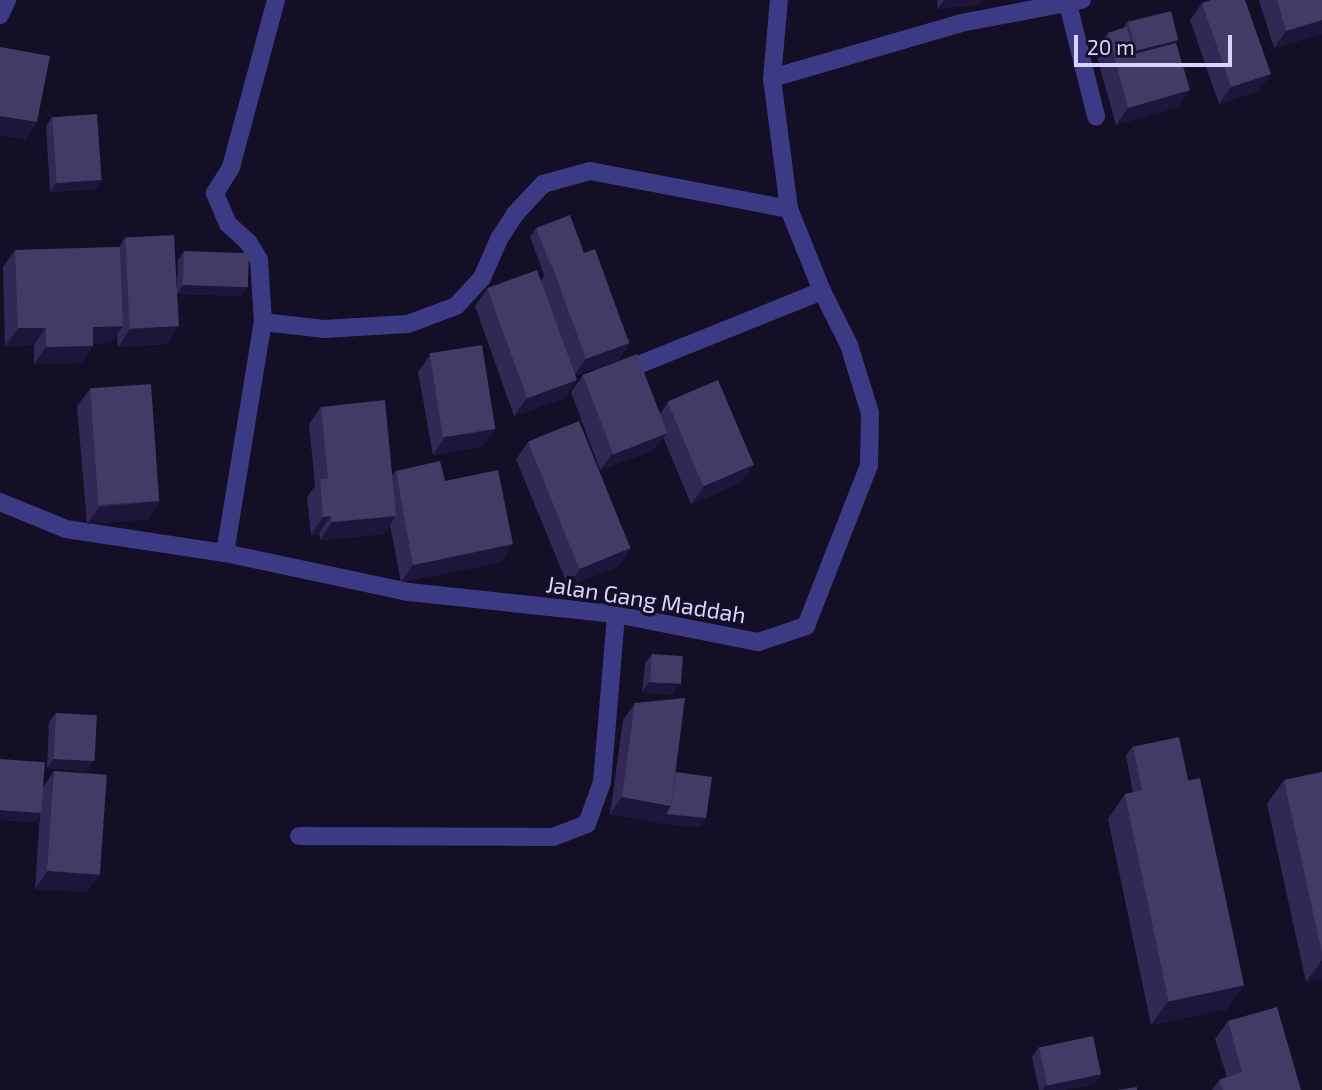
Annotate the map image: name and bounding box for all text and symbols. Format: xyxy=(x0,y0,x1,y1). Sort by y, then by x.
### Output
scale bar xyxy=(1077,21,1234,65)
text: 20 m xyxy=(1087,34,1135,59)
street label: Jalan Gang Maddah xyxy=(544,570,748,628)

